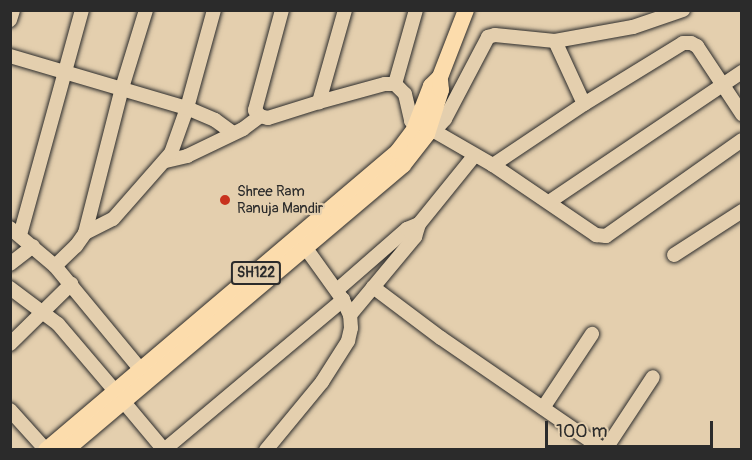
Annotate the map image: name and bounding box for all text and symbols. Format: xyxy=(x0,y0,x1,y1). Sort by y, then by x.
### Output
place label: Shree Ram Ranuja Mandir xyxy=(237,182,323,217)
marker: Shree Ram Ranuja Mandir xyxy=(218,193,232,207)
road number: SH122 xyxy=(230,262,282,284)
scale bar xyxy=(548,409,716,447)
text: 100 m xyxy=(556,420,608,443)

